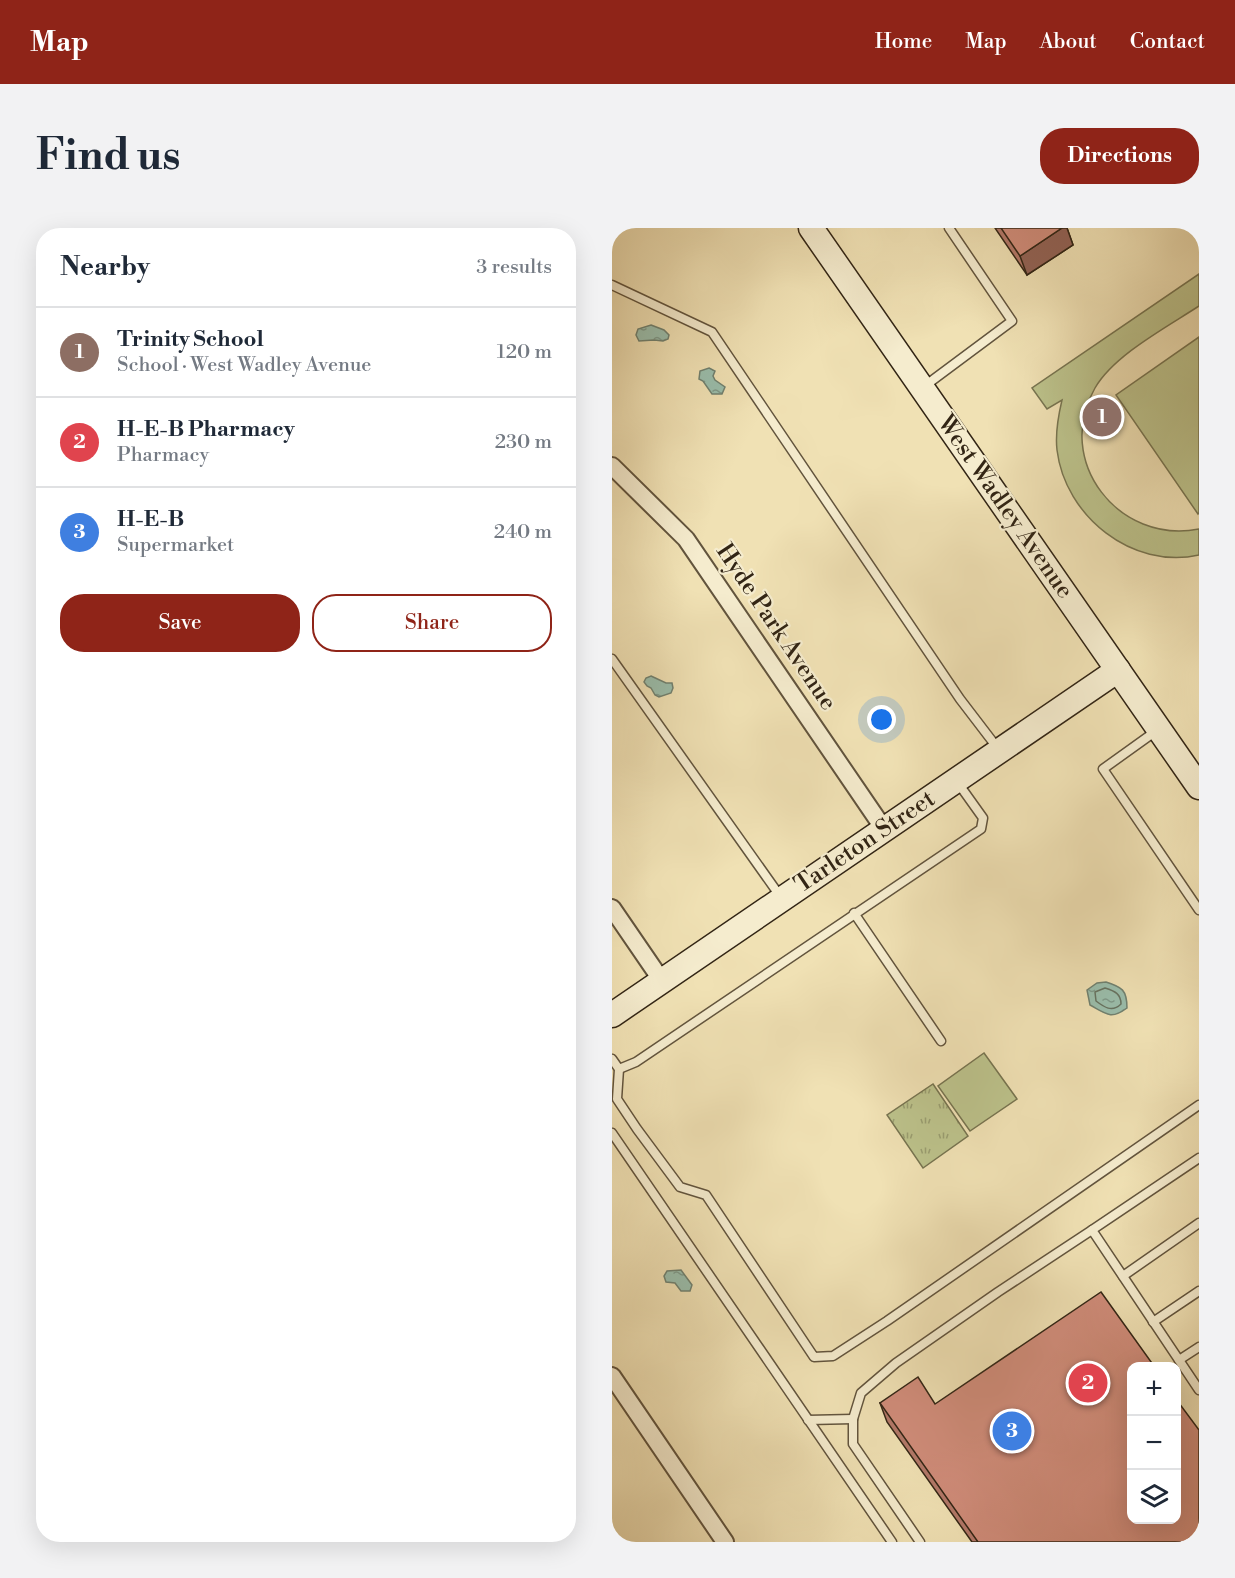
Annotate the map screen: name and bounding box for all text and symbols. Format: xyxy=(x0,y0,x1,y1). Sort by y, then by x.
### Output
text: Map xyxy=(30,25,89,60)
text: Home xyxy=(875,29,932,55)
text: Map xyxy=(965,29,1007,55)
text: About xyxy=(1040,29,1097,55)
text: Contact xyxy=(1130,29,1205,55)
button: Directions xyxy=(1040,128,1199,184)
text: Find us xyxy=(36,130,180,183)
text: Nearby xyxy=(60,251,150,283)
text: 3 results xyxy=(476,255,552,280)
text: Trinity School xyxy=(117,326,264,353)
text: 1 xyxy=(75,340,84,365)
text: 120 m xyxy=(497,340,552,365)
text: School · West Wadley Avenue xyxy=(117,353,371,378)
pin: 1 xyxy=(1082,394,1122,440)
street label: West Wadley Avenue xyxy=(930,409,1080,605)
text: H-E-B Pharmacy xyxy=(117,416,295,443)
text: 2 xyxy=(73,430,86,455)
text: 230 m xyxy=(495,430,552,455)
text: Pharmacy xyxy=(117,443,209,468)
text: H-E-B xyxy=(117,506,184,533)
text: 3 xyxy=(73,520,86,545)
text: 240 m xyxy=(494,520,552,545)
text: Supermarket xyxy=(117,533,234,558)
street label: Hyde Park Avenue xyxy=(709,538,843,716)
button: Save xyxy=(60,594,300,652)
button: Share xyxy=(312,594,552,652)
your location xyxy=(867,705,896,734)
street label: Tarleton Street xyxy=(789,784,941,900)
pin: 2 xyxy=(1068,1360,1108,1406)
map controls xyxy=(1127,1362,1181,1524)
button: + xyxy=(1127,1362,1181,1416)
pin: 3 xyxy=(992,1408,1032,1454)
button: − xyxy=(1127,1416,1181,1470)
button: layers xyxy=(1127,1470,1181,1524)

